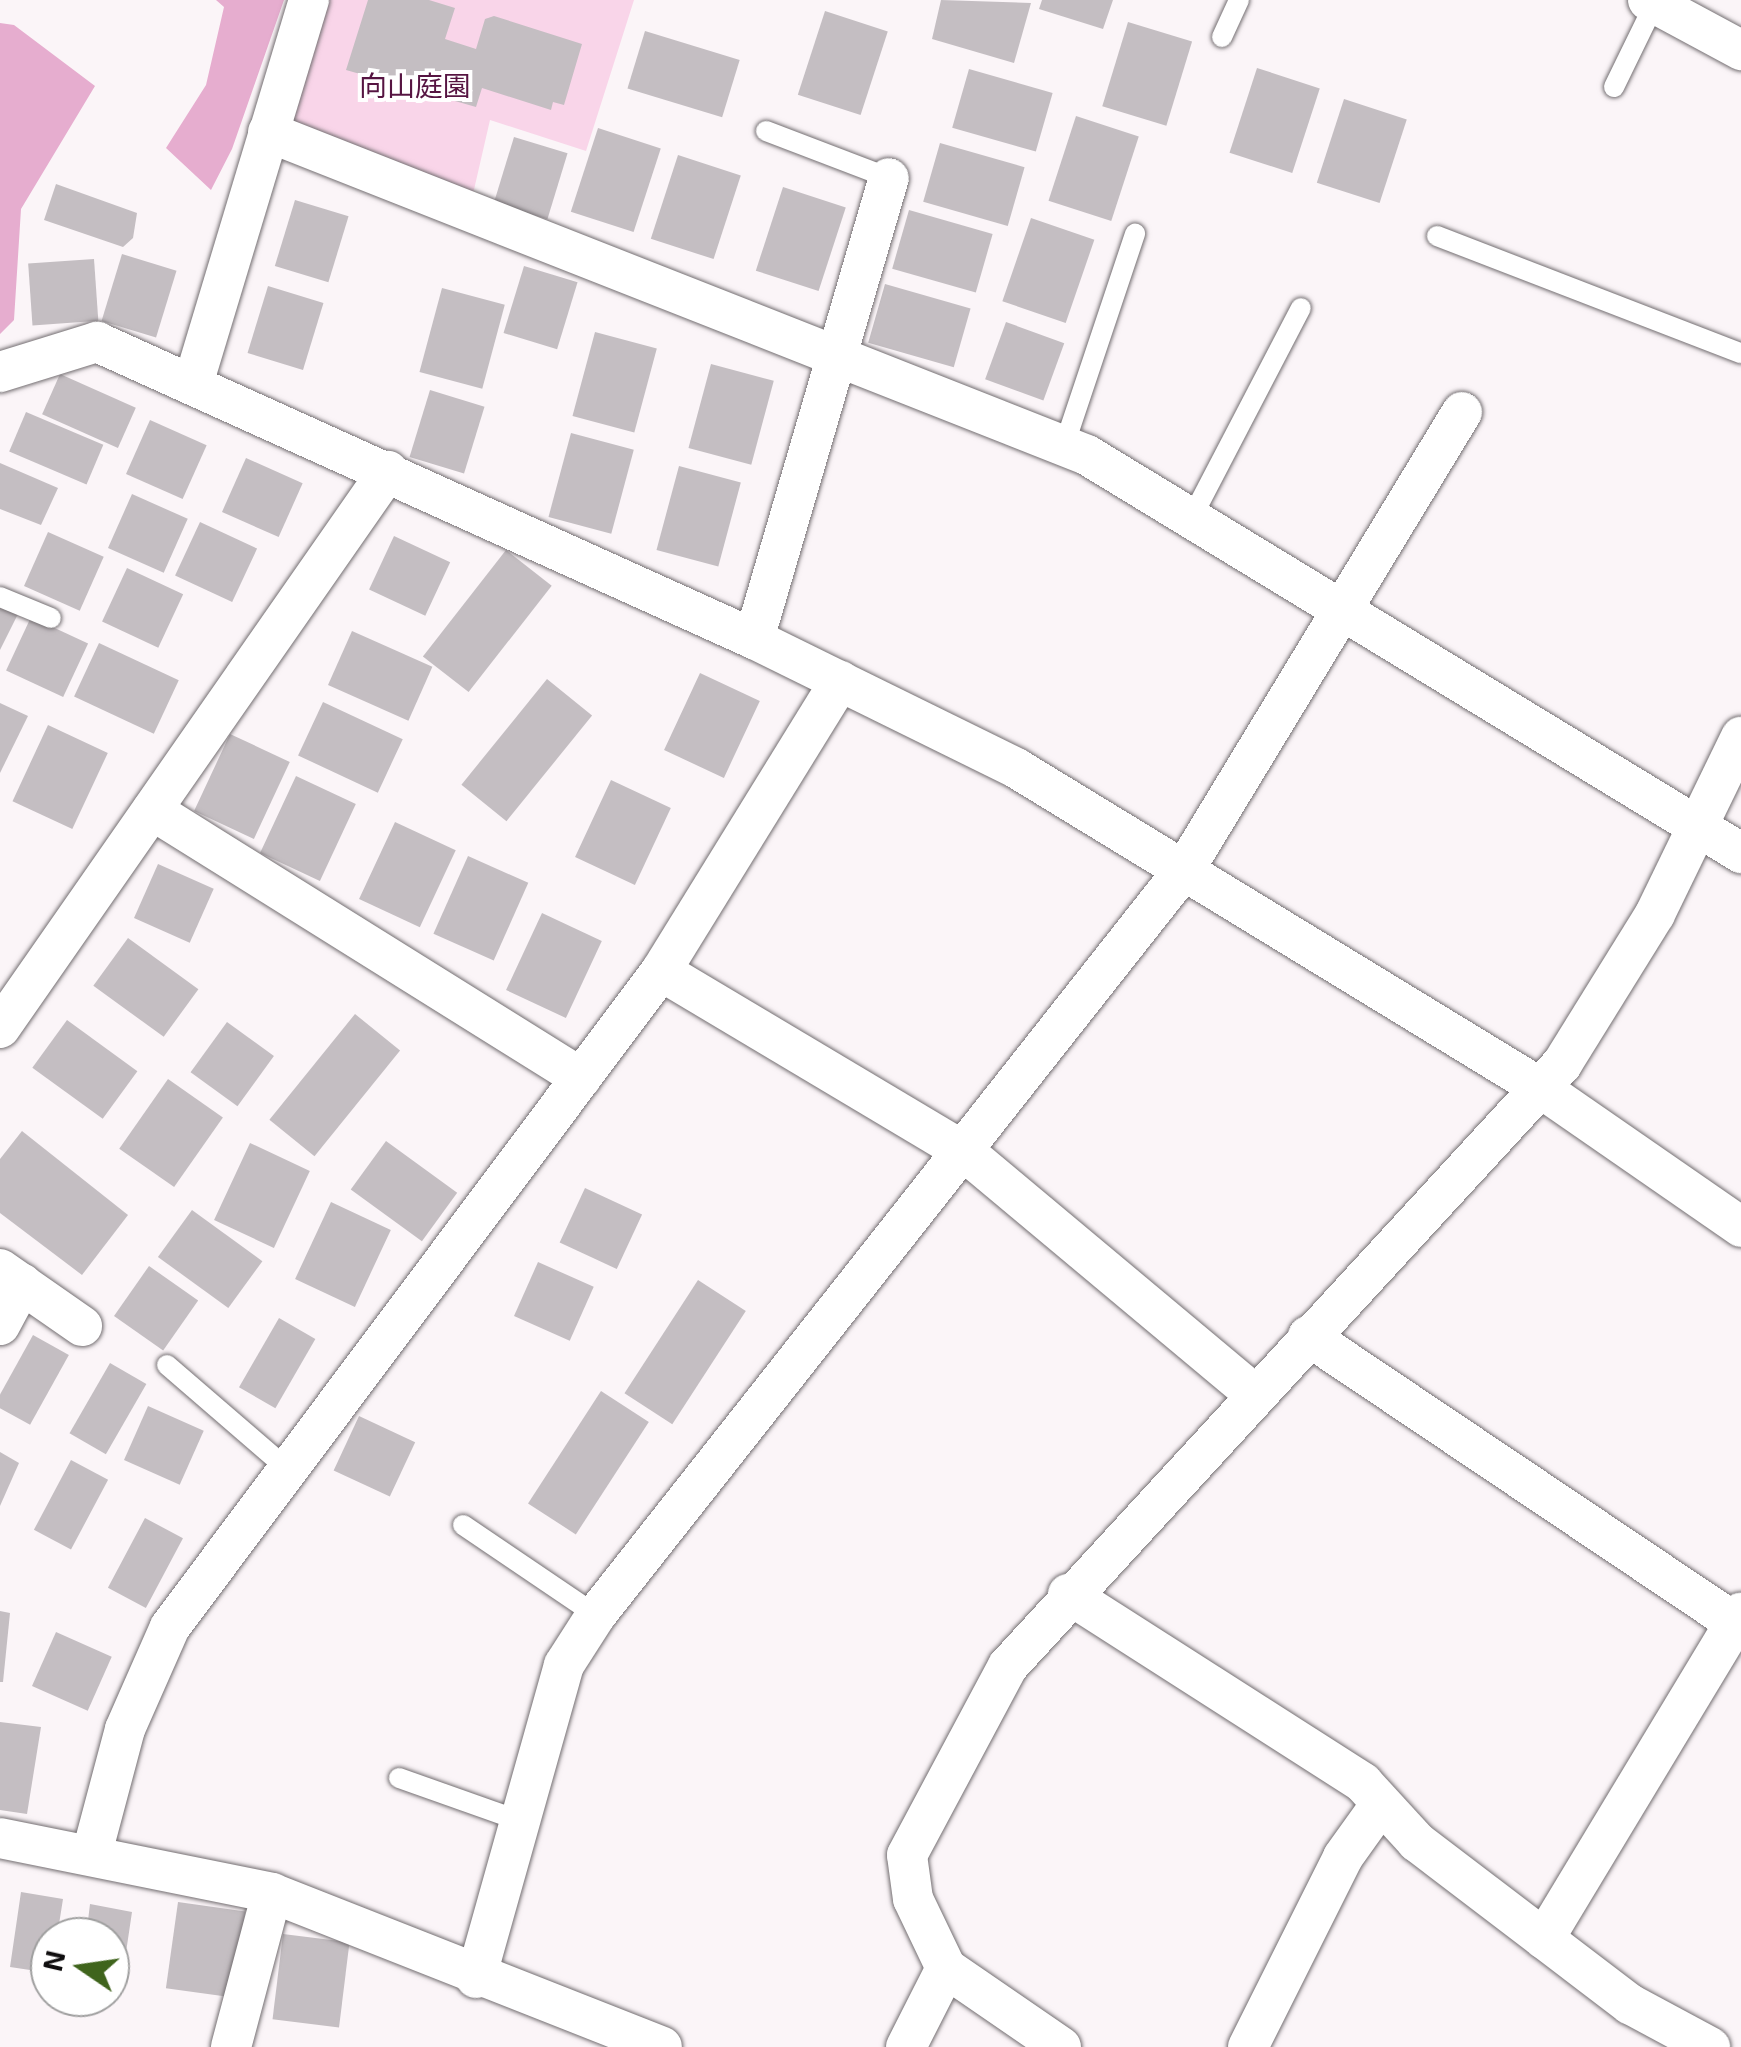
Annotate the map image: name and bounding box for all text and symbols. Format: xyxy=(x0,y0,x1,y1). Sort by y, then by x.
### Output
park label: 向山庭園 xyxy=(359,68,471,102)
north arrow xyxy=(30,1917,130,2017)
text: N xyxy=(34,1947,72,1974)

